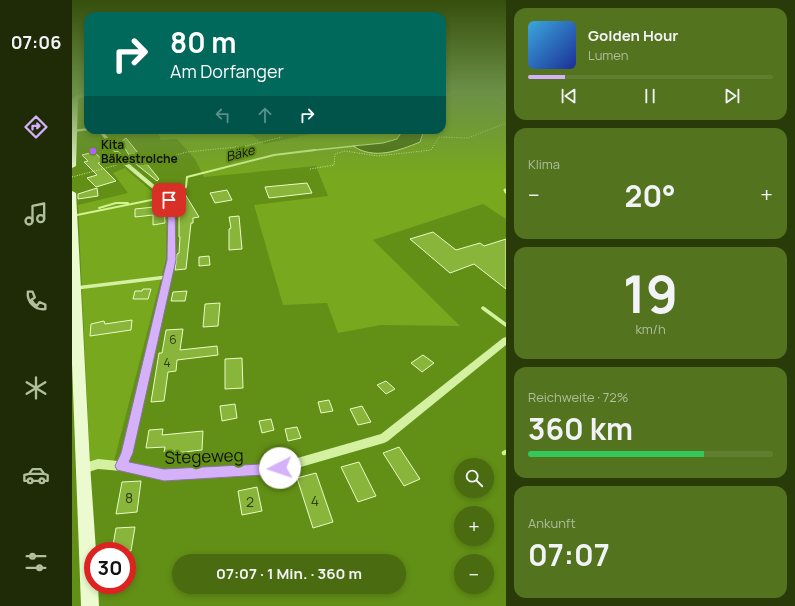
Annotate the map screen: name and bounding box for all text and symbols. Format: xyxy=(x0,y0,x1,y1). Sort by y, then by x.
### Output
text: 80 m xyxy=(170,23,236,61)
text: Golden Hour xyxy=(588,25,678,46)
icon: right xyxy=(104,28,156,80)
text: 07:06 xyxy=(11,30,61,54)
text: Lumen xyxy=(588,46,628,64)
text: Am Dorfanger xyxy=(170,59,284,83)
icon: previous xyxy=(558,85,580,107)
icon: pause xyxy=(639,85,661,107)
icon: next xyxy=(721,85,743,107)
icon: left xyxy=(212,104,234,126)
icon: ahead xyxy=(254,104,276,126)
icon: right xyxy=(296,104,318,126)
icon: directions xyxy=(22,113,50,141)
place label: Kita Bäkestrolche xyxy=(101,136,178,167)
water label: Bäke xyxy=(224,140,258,165)
marker: Kita Bäkestrolche xyxy=(88,146,98,156)
text: Klima xyxy=(528,155,560,173)
text: 20° xyxy=(625,175,676,216)
text: − xyxy=(528,180,540,210)
text: + xyxy=(760,180,773,210)
pin xyxy=(152,183,186,217)
icon: arrive xyxy=(158,189,180,211)
icon: music xyxy=(22,200,50,228)
text: 19 xyxy=(623,258,678,329)
icon: phone xyxy=(22,287,50,315)
text: km/h xyxy=(635,320,666,338)
house number: 6 xyxy=(169,331,177,348)
house number: 4 xyxy=(163,354,171,371)
icon: climate xyxy=(22,374,50,402)
text: Reichweite · 72% xyxy=(528,388,628,406)
text: 360 km xyxy=(528,408,633,449)
street label: Stegeweg xyxy=(164,443,244,469)
position arrow xyxy=(259,447,301,489)
map controls xyxy=(454,458,494,594)
button: search xyxy=(454,458,494,498)
icon: car xyxy=(22,461,50,489)
house number: 8 xyxy=(125,488,133,507)
house number: 4 xyxy=(311,491,319,510)
house number: 2 xyxy=(246,492,254,511)
button: + xyxy=(454,506,494,546)
text: Ankunft xyxy=(528,514,576,532)
text: 07:07 xyxy=(528,534,610,575)
speed limit sign: 30 xyxy=(84,542,136,594)
icon: filters xyxy=(22,548,50,576)
button: − xyxy=(454,554,494,594)
text: 07:07 · 1 Min. · 360 m xyxy=(216,563,362,584)

